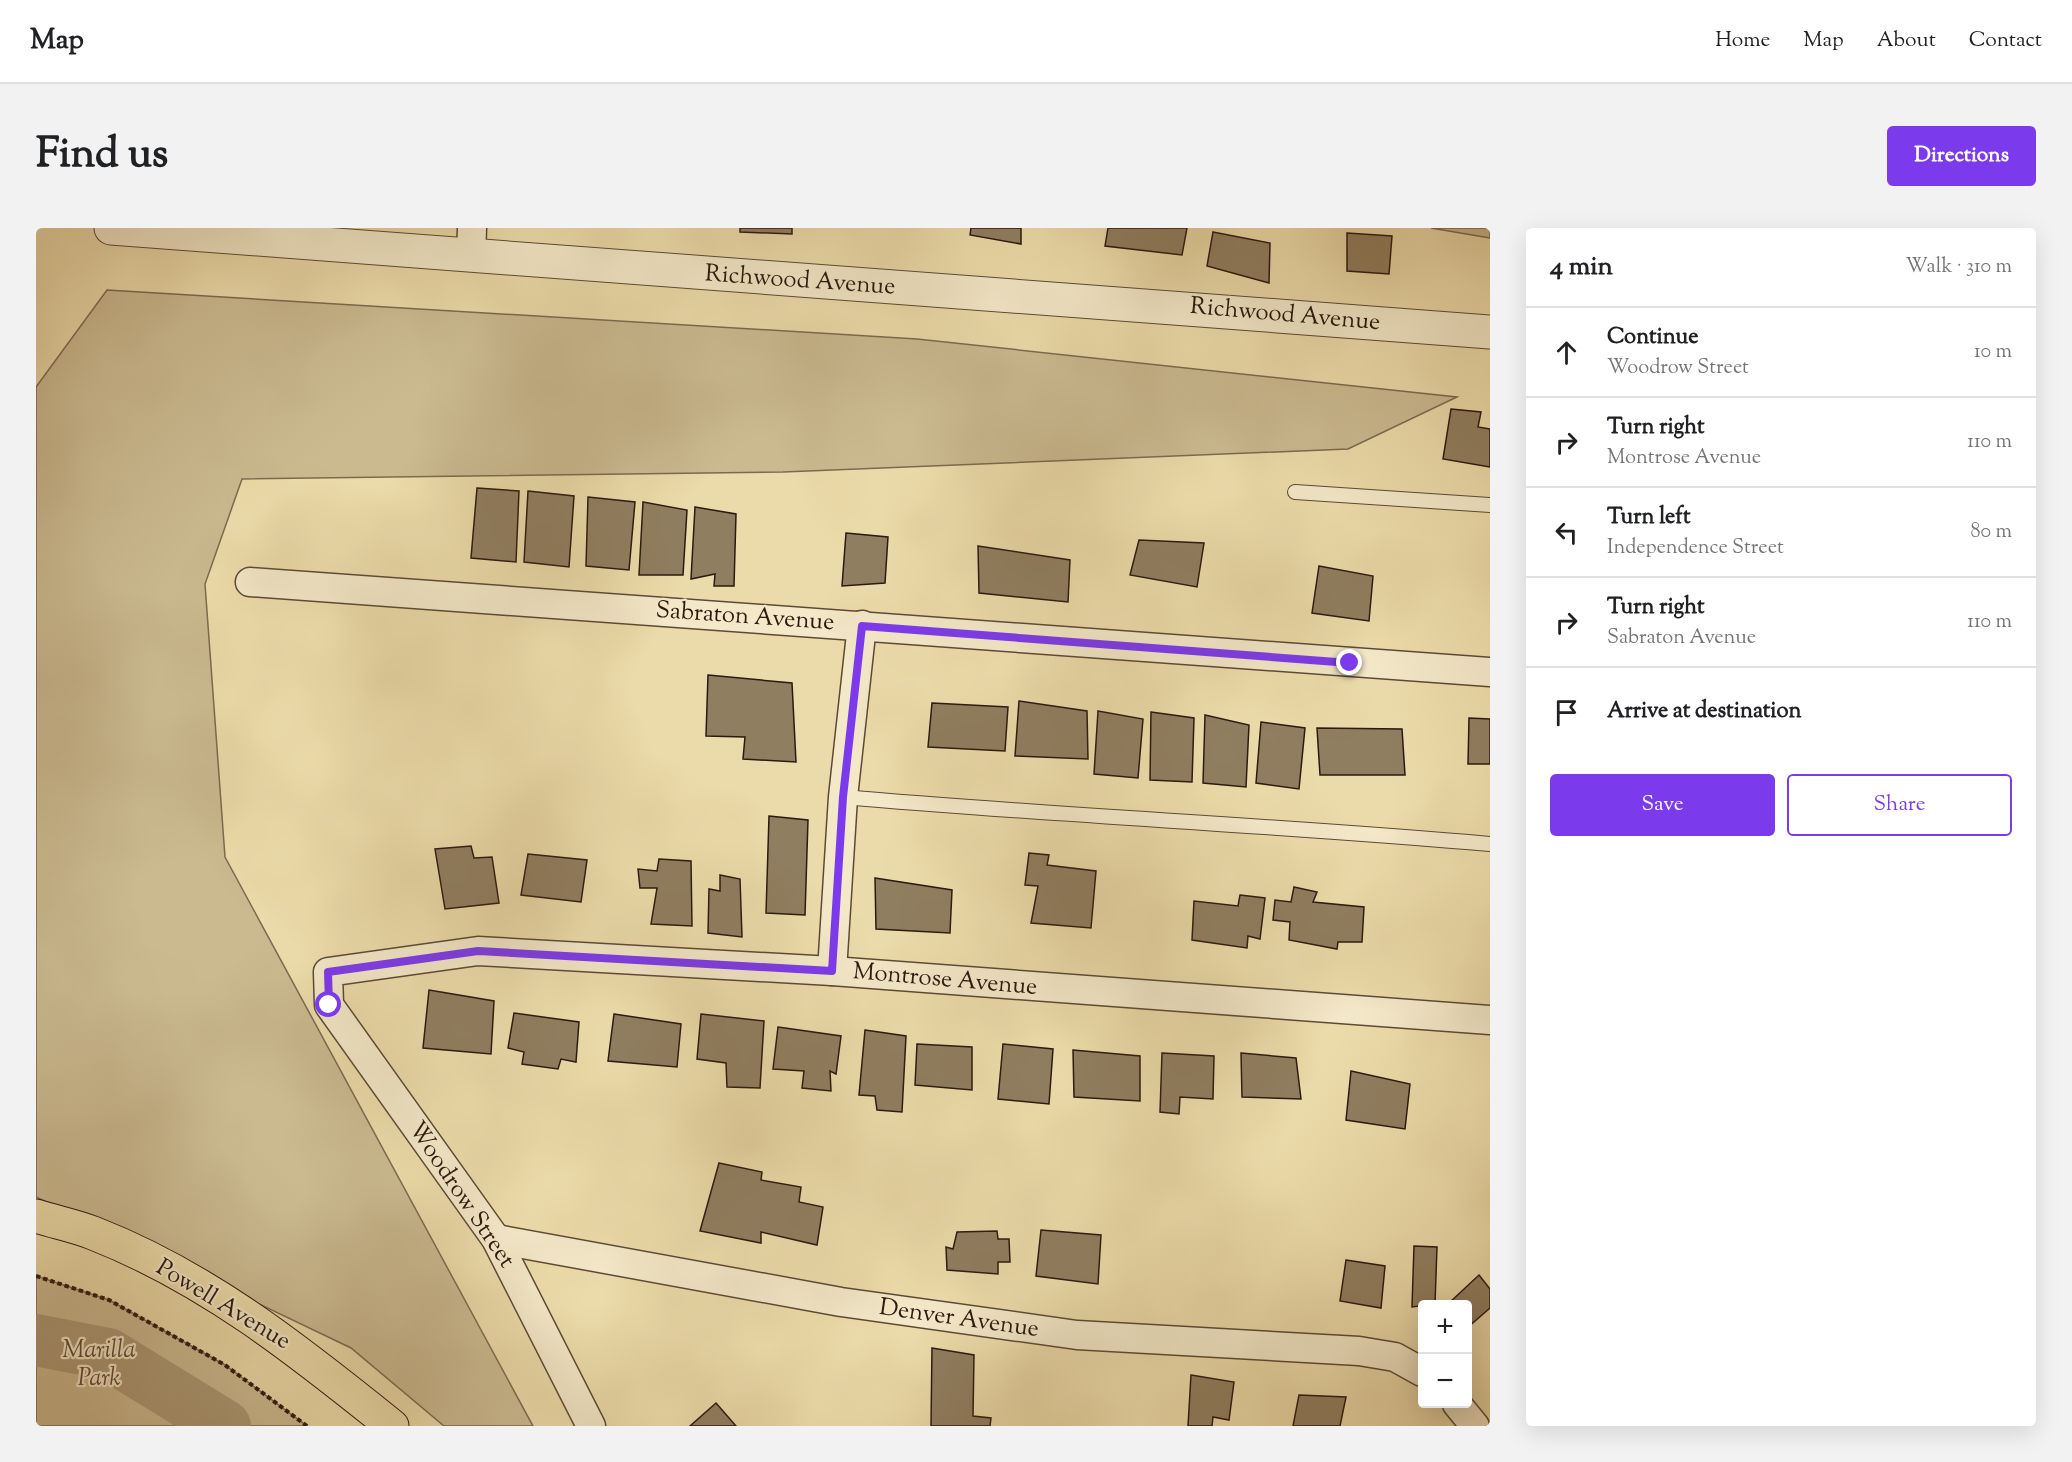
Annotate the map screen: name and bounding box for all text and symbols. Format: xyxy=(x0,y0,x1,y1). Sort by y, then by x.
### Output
text: Map xyxy=(30,21,84,61)
text: Home xyxy=(1715,26,1770,56)
text: Map xyxy=(1803,26,1844,56)
text: About xyxy=(1877,26,1936,56)
text: Contact xyxy=(1969,26,2042,56)
text: Find us xyxy=(36,126,168,186)
button: Directions xyxy=(1887,126,2036,186)
text: 4 min xyxy=(1550,249,1613,286)
text: Walk · 310 m xyxy=(1905,253,2012,282)
street label: Richwood Avenue xyxy=(704,257,896,305)
street label: Richwood Avenue xyxy=(1188,290,1382,340)
text: Continue xyxy=(1607,322,1698,354)
icon: ahead xyxy=(1550,336,1583,369)
text: 10 m xyxy=(1974,338,2012,367)
text: Woodrow Street xyxy=(1607,354,1749,383)
text: Turn right xyxy=(1607,412,1704,444)
icon: right xyxy=(1550,426,1583,459)
text: 110 m xyxy=(1967,428,2012,457)
text: Montrose Avenue xyxy=(1607,444,1761,473)
text: Turn left xyxy=(1607,502,1690,534)
icon: left xyxy=(1550,516,1583,549)
text: 80 m xyxy=(1971,518,2012,547)
text: Independence Street xyxy=(1607,534,1784,563)
text: Turn right xyxy=(1607,592,1704,624)
street label: Sabraton Avenue xyxy=(655,594,835,640)
icon: right xyxy=(1550,606,1583,639)
text: 110 m xyxy=(1967,608,2012,637)
text: Sabraton Avenue xyxy=(1607,624,1756,653)
route end xyxy=(1336,649,1362,675)
icon: arrive xyxy=(1550,696,1583,729)
text: Arrive at destination xyxy=(1607,696,1802,728)
button: Save xyxy=(1550,774,1775,836)
button: Share xyxy=(1787,774,2012,836)
street label: Montrose Avenue xyxy=(851,955,1039,1005)
route start xyxy=(315,991,341,1017)
street label: Woodrow Street xyxy=(399,1115,523,1275)
street label: Powell Avenue xyxy=(149,1251,297,1359)
street label: Denver Avenue xyxy=(877,1291,1041,1347)
map controls xyxy=(1418,1300,1472,1408)
button: + xyxy=(1418,1300,1472,1354)
park label: Marilla Park xyxy=(62,1334,136,1396)
button: − xyxy=(1418,1354,1472,1408)

